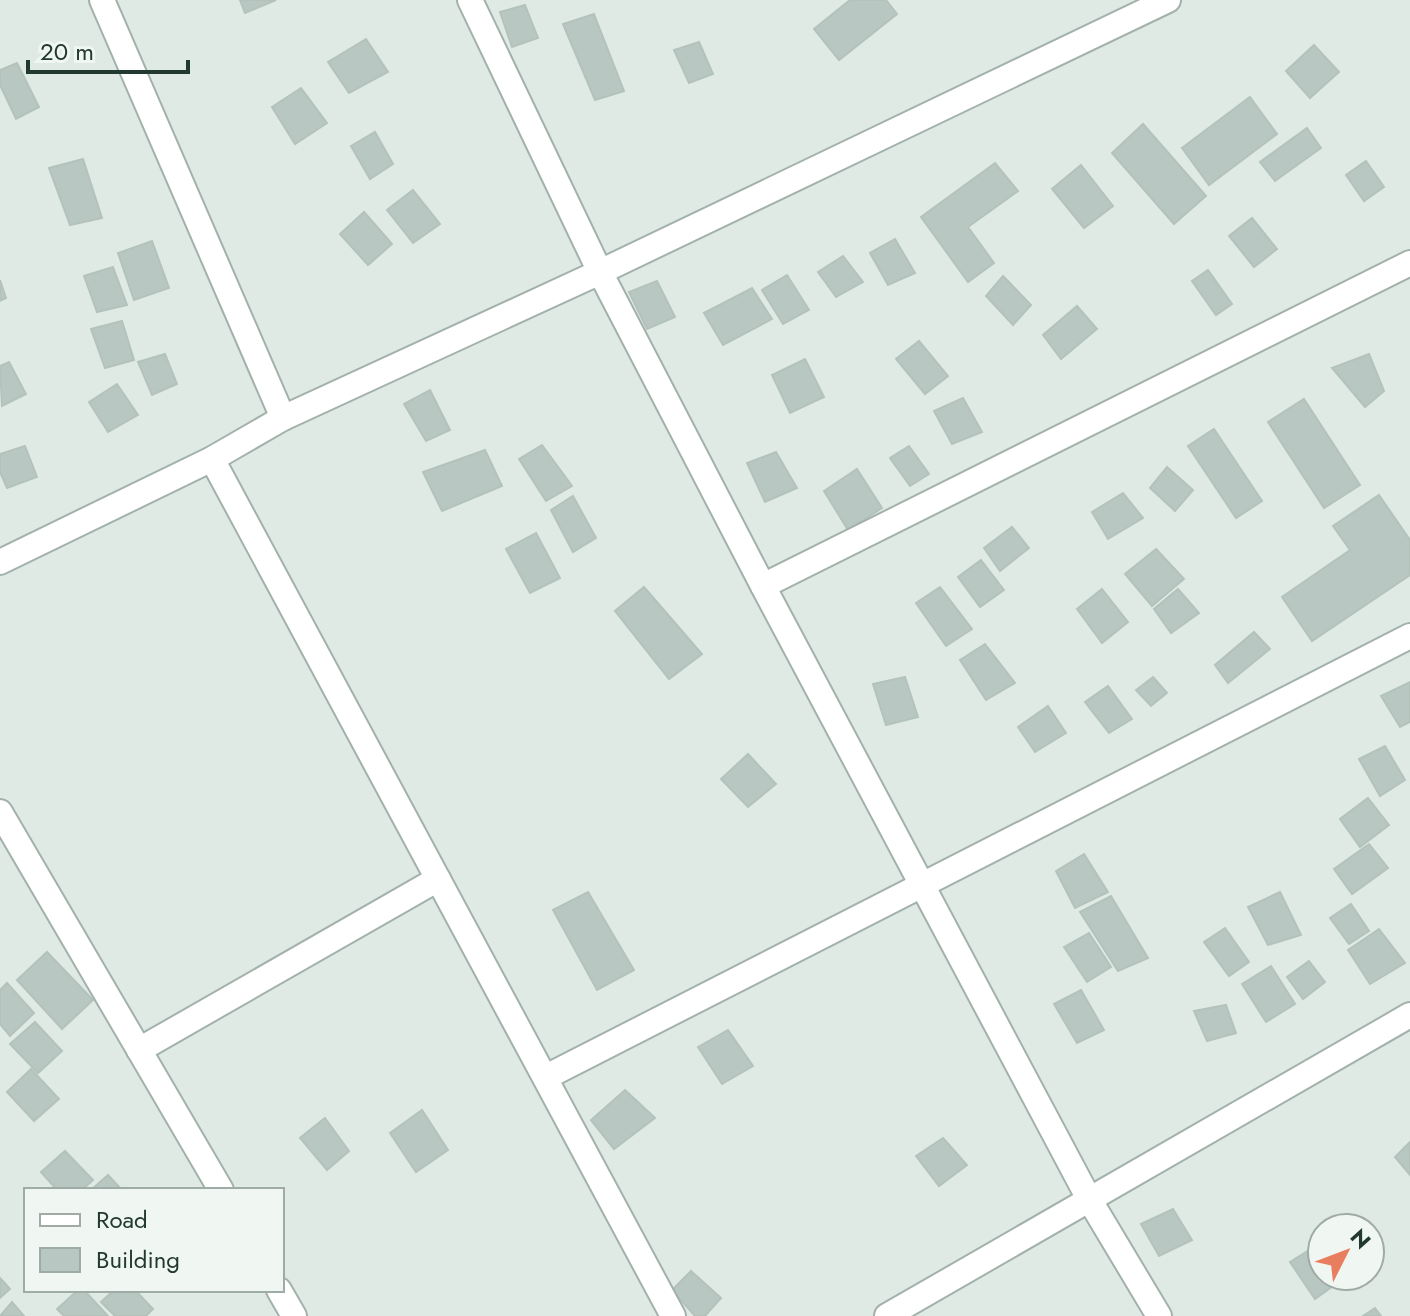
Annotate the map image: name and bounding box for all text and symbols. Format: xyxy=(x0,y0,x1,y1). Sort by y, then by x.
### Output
scale bar xyxy=(28,24,188,74)
text: 20 m xyxy=(40,34,94,69)
legend xyxy=(24,1188,284,1292)
text: Road xyxy=(96,1202,148,1237)
north arrow xyxy=(1306,1212,1386,1292)
text: N xyxy=(1343,1221,1379,1256)
text: Building xyxy=(96,1242,180,1277)

